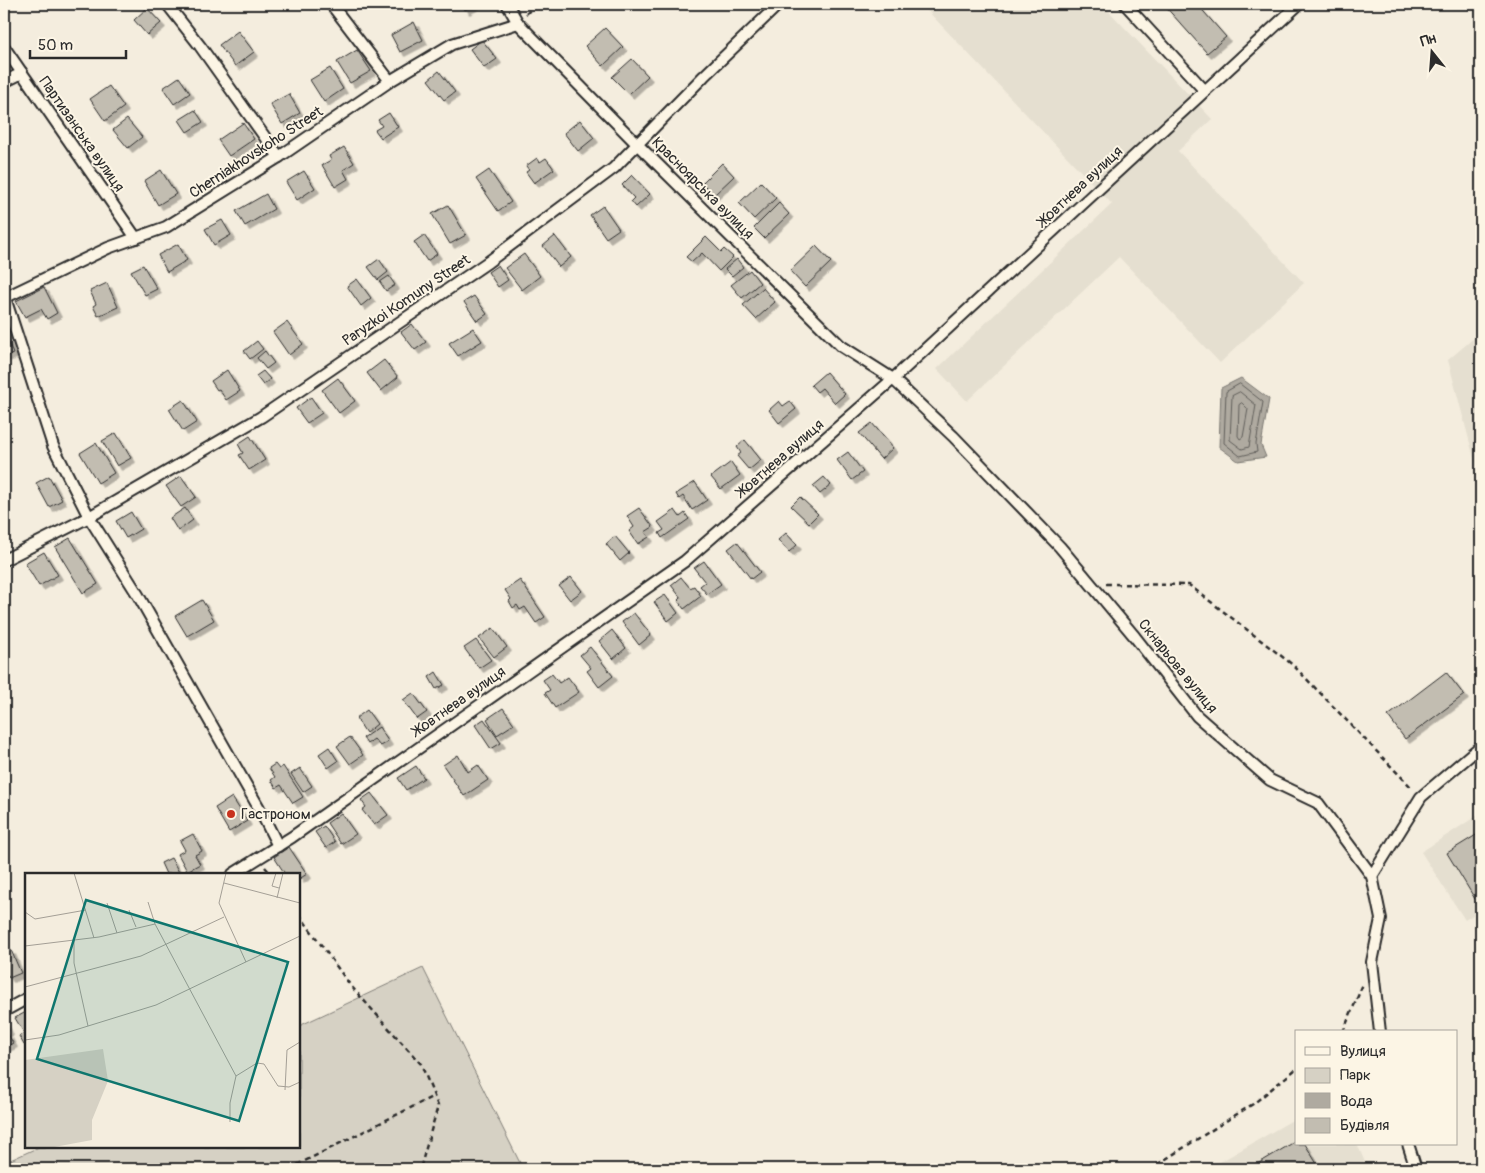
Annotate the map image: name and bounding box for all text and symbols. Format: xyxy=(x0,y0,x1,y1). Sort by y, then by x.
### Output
scale bar xyxy=(30,28,126,60)
north arrow xyxy=(1408,28,1458,78)
text: Пн xyxy=(1419,30,1438,50)
text: 50 m xyxy=(38,36,73,55)
street label: Партизанська вулиця xyxy=(35,73,128,196)
street label: Cherniakhovskoho Street xyxy=(186,102,327,203)
street label: Красноярська вулиця xyxy=(647,133,758,244)
street label: Жовтнева вулиця xyxy=(1032,142,1127,232)
street label: Paryzkoi Komuny Street xyxy=(339,250,475,350)
street label: Жовтнева вулиця xyxy=(731,415,828,503)
street label: Скнарьова вулиця xyxy=(1134,615,1221,717)
street label: Жовтнева вулиця xyxy=(407,662,509,742)
place label: Гастроном xyxy=(241,805,311,824)
marker: Гастроном xyxy=(225,808,237,820)
inset map xyxy=(25,873,300,1148)
legend xyxy=(1295,1030,1458,1146)
text: Вулиця xyxy=(1340,1042,1386,1061)
text: Парк xyxy=(1340,1066,1371,1085)
text: Вода xyxy=(1340,1092,1373,1111)
text: Будівля xyxy=(1340,1116,1389,1135)

